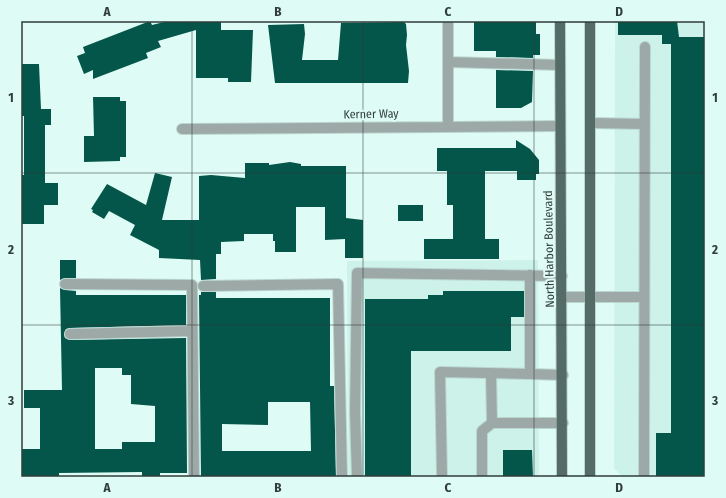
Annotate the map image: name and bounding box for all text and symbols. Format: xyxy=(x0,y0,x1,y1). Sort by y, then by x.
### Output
text: A xyxy=(102,4,111,19)
text: B xyxy=(274,4,282,19)
text: C xyxy=(445,4,452,19)
text: D xyxy=(615,4,623,19)
text: 1 xyxy=(8,90,14,105)
text: 1 xyxy=(712,90,718,105)
street label: Kerner Way xyxy=(343,107,399,121)
street label: North Harbor Boulevard xyxy=(541,190,557,308)
text: 2 xyxy=(7,242,14,257)
text: 2 xyxy=(711,242,718,257)
text: 3 xyxy=(7,393,14,408)
text: 3 xyxy=(711,393,718,408)
text: A xyxy=(102,480,111,495)
text: B xyxy=(274,480,282,495)
text: C xyxy=(445,480,452,495)
text: D xyxy=(615,480,623,495)

